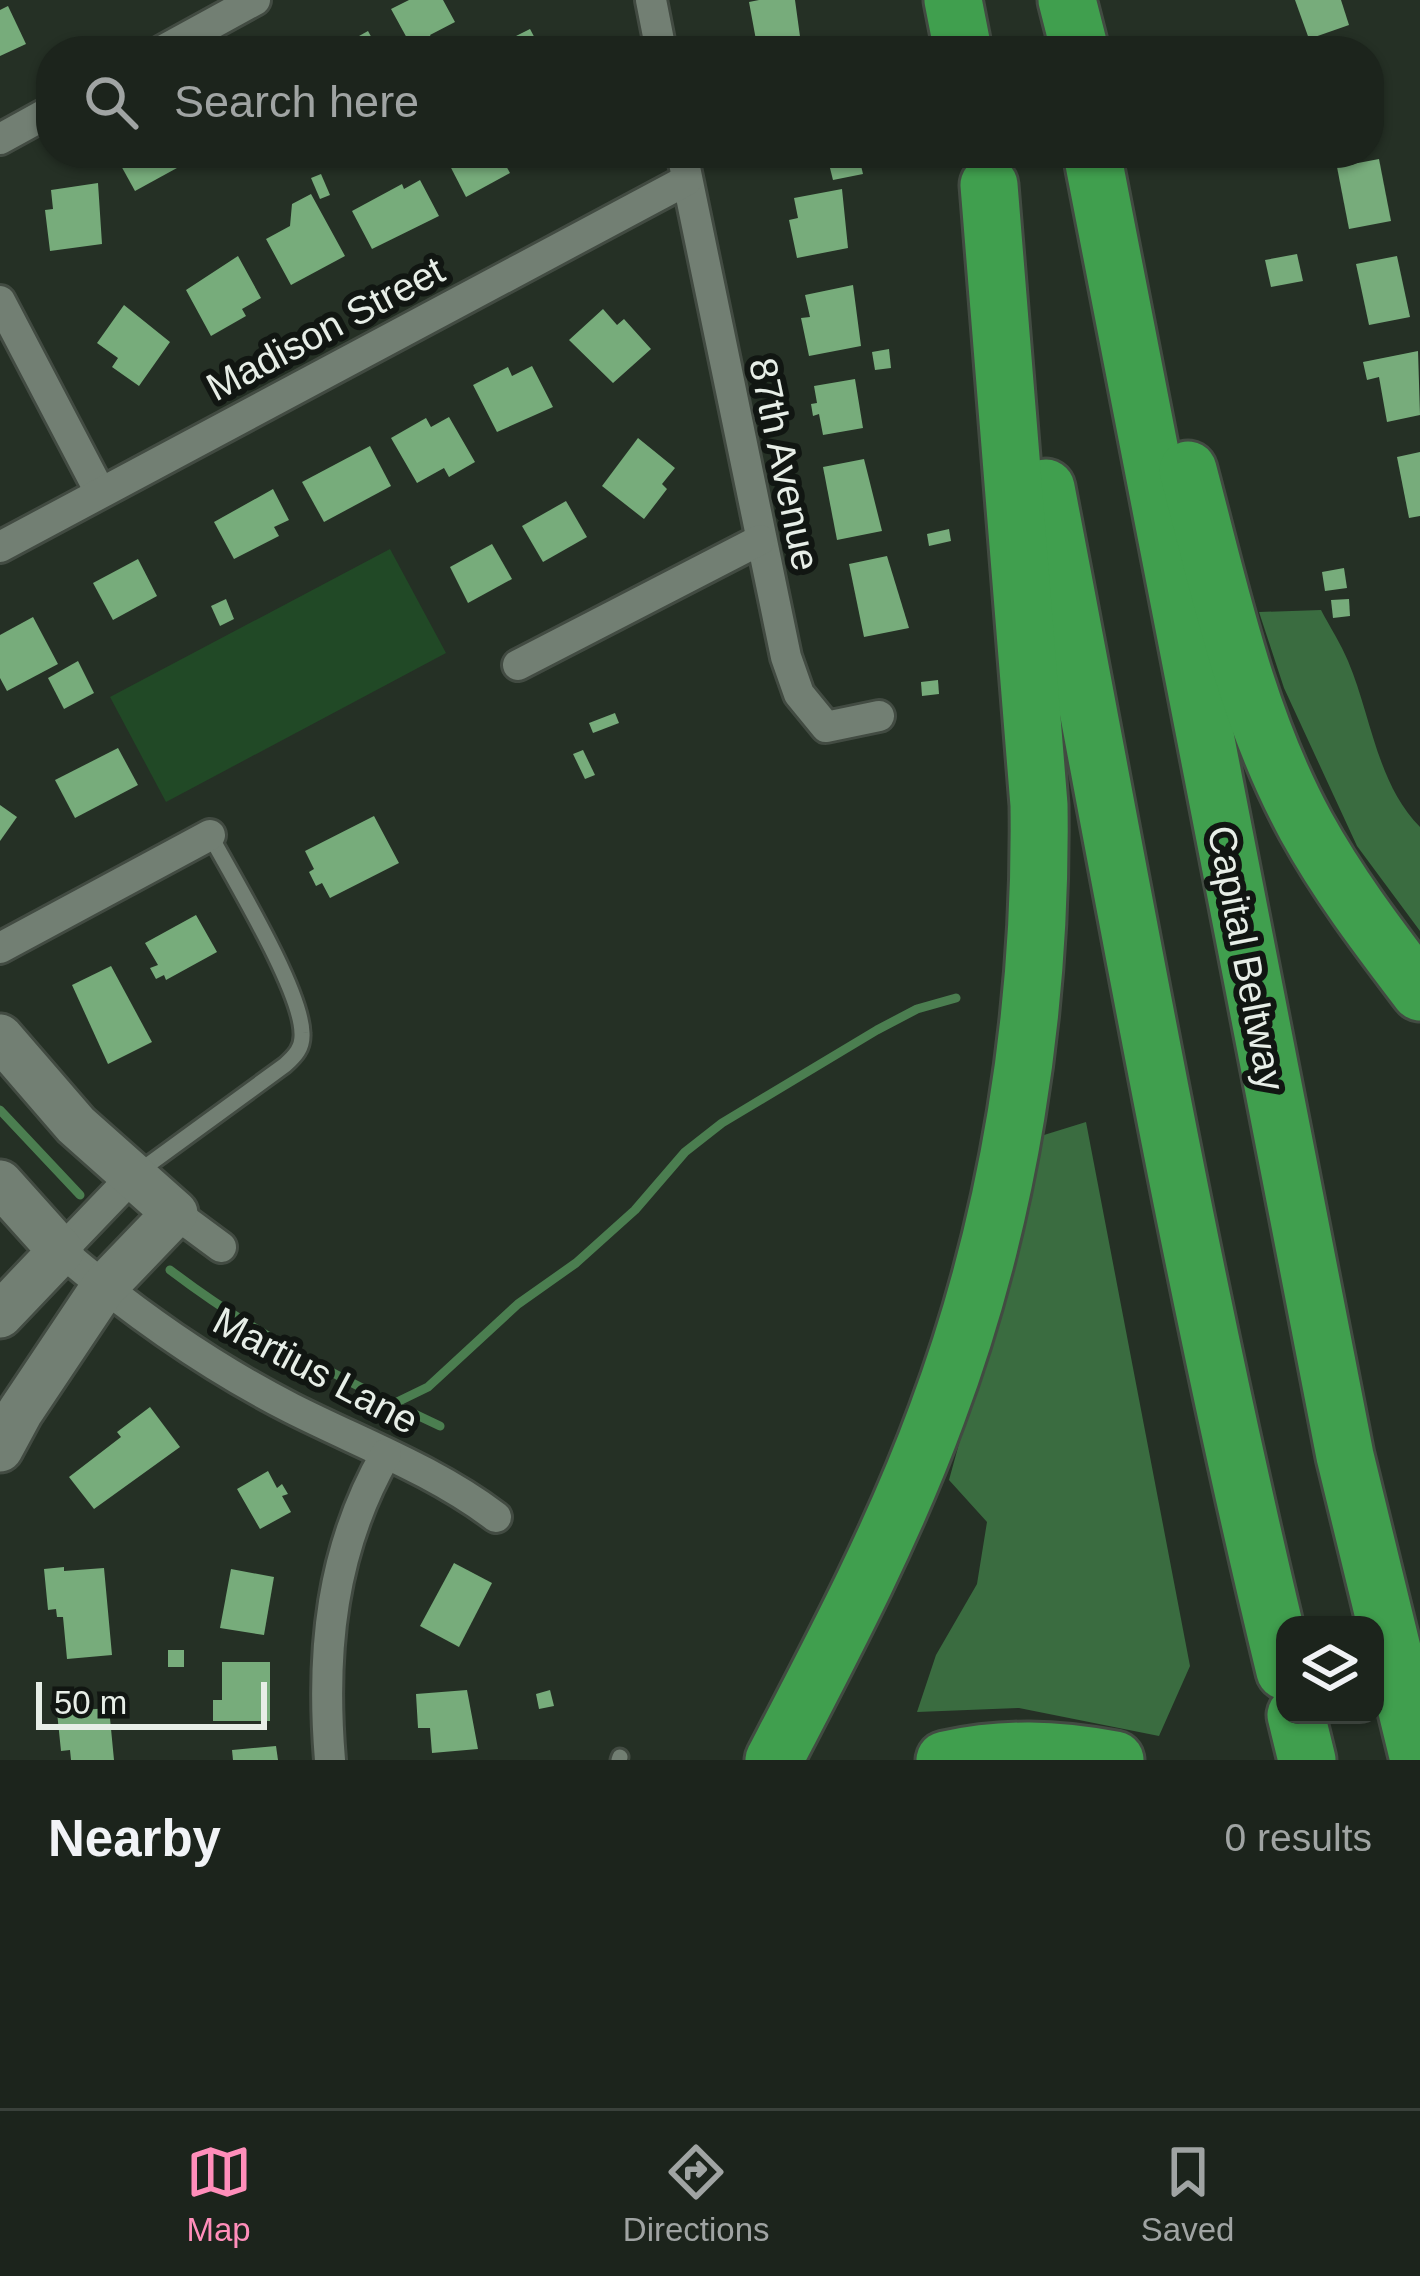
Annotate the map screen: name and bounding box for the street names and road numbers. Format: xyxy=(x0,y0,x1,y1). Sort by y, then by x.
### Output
street label: Madison Street xyxy=(199,248,451,409)
street label: 87th Avenue xyxy=(741,354,828,574)
street label: Capital Beltway xyxy=(1200,822,1293,1095)
street label: Martius Lane xyxy=(206,1299,425,1442)

